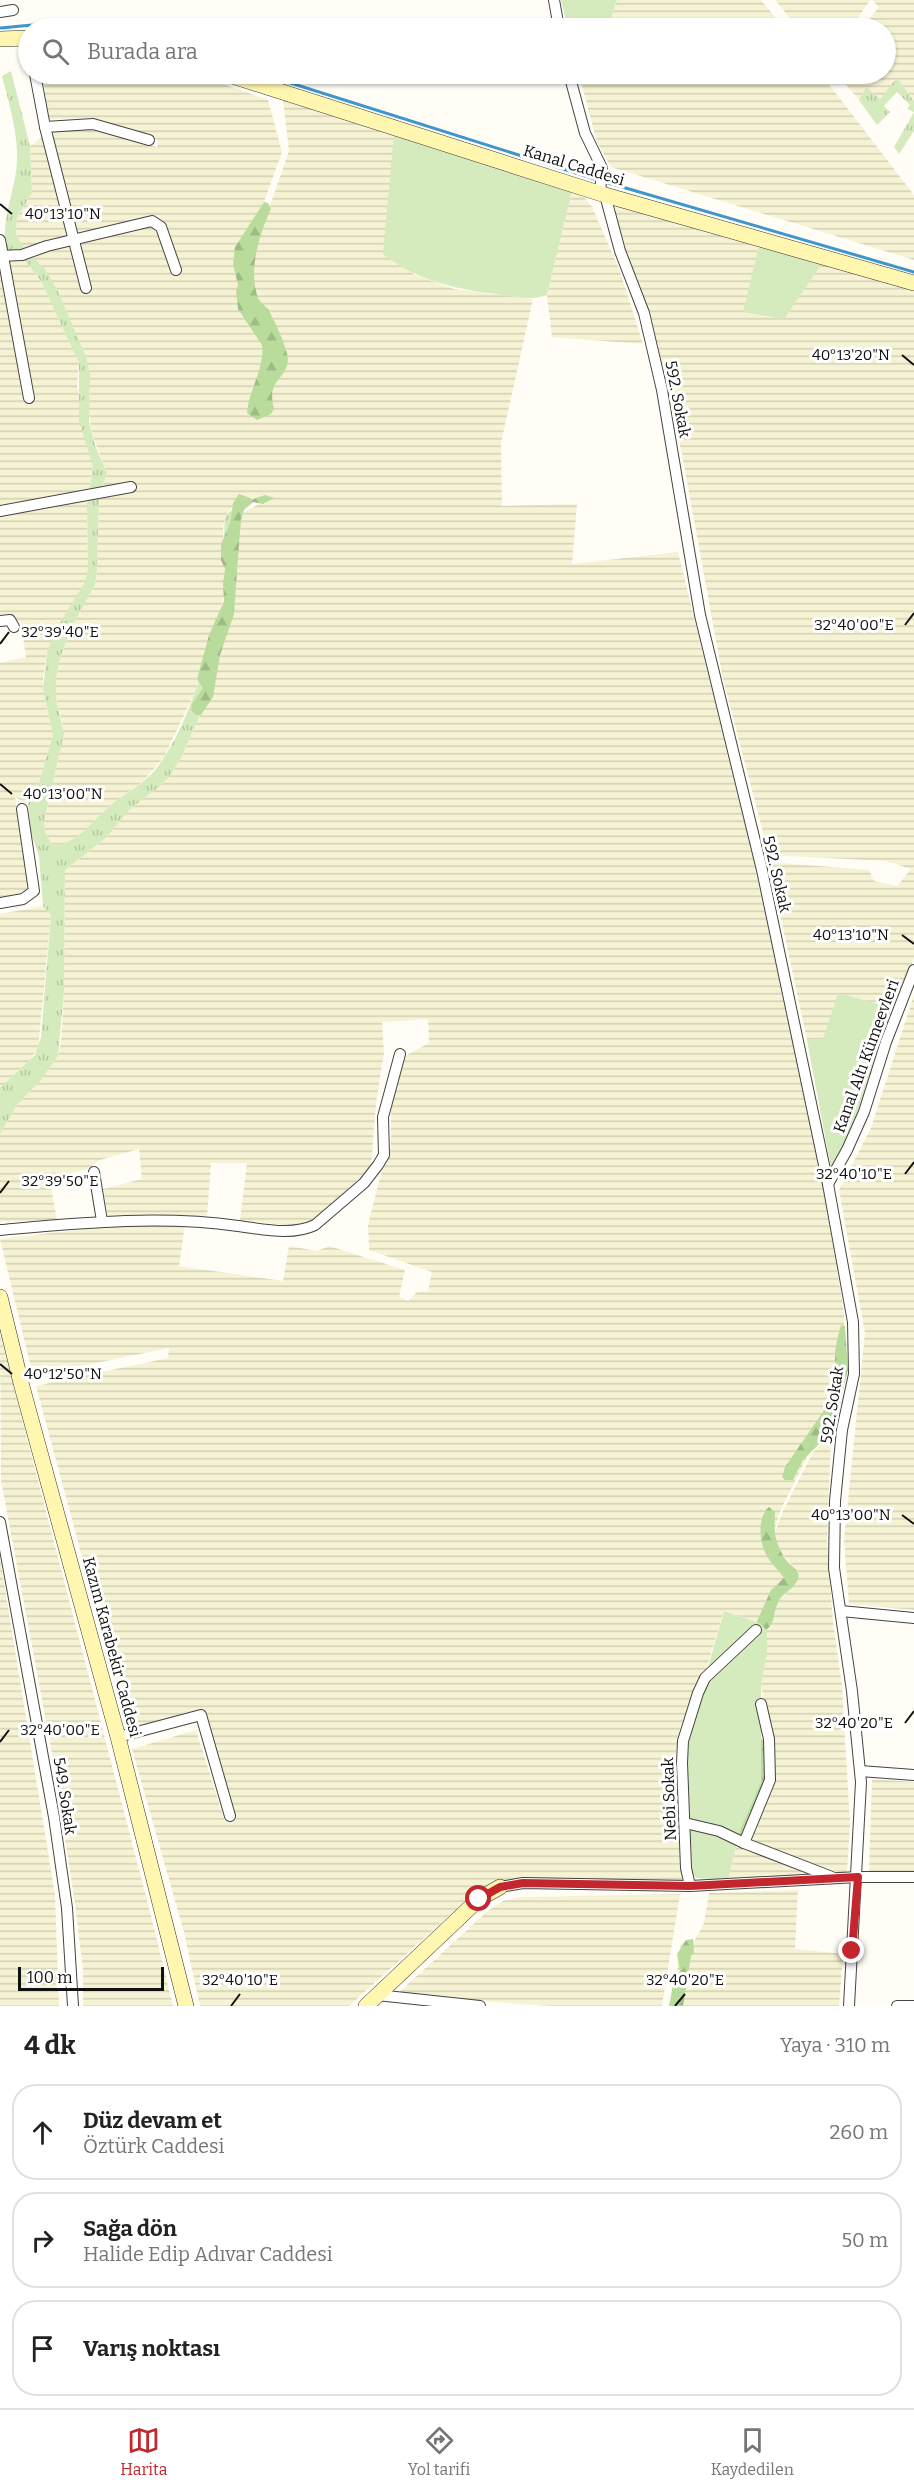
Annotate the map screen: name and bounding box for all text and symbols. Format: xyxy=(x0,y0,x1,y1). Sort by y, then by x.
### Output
search box xyxy=(18,18,896,84)
icon: search xyxy=(39,35,72,68)
text: Burada ara xyxy=(87,38,198,65)
street label: Kanal Caddesi xyxy=(521,141,627,189)
text: 40°13'10"N xyxy=(25,205,101,223)
text: 40°13'20"N xyxy=(812,346,890,364)
street label: 592. Sokak xyxy=(661,359,695,439)
text: 32°40'00"E xyxy=(814,616,894,634)
text: 32°39'40"E xyxy=(21,623,99,641)
text: 40°13'00"N xyxy=(23,785,103,803)
street label: 592. Sokak xyxy=(759,834,795,914)
text: 40°13'10"N xyxy=(813,926,889,944)
street label: Kanal Altı Kümeevleri xyxy=(829,976,903,1135)
text: 32°40'10"E xyxy=(816,1165,892,1183)
text: 32°39'50"E xyxy=(22,1172,98,1190)
text: 40°12'50"N xyxy=(24,1365,102,1383)
street label: 592. Sokak xyxy=(817,1365,847,1445)
text: 40°13'00"N xyxy=(811,1506,891,1524)
street label: Kazım Karabekir Caddesi xyxy=(79,1555,145,1739)
text: 32°40'20"E xyxy=(815,1714,893,1732)
text: 32°40'00"E xyxy=(20,1721,100,1739)
street label: 549. Sokak xyxy=(50,1756,80,1836)
street label: Nebi Sokak xyxy=(658,1757,680,1841)
route start xyxy=(465,1885,491,1911)
route end xyxy=(838,1937,864,1963)
scale bar xyxy=(18,1964,164,1992)
text: 100 m xyxy=(27,1968,72,1987)
text: 32°40'10"E xyxy=(202,1971,278,1989)
text: 32°40'20"E xyxy=(646,1971,724,1989)
text: 4 dk xyxy=(24,2030,76,2061)
text: Yaya · 310 m xyxy=(780,2033,890,2057)
text: Düz devam et xyxy=(83,2107,222,2134)
icon: ahead xyxy=(26,2116,59,2149)
text: 260 m xyxy=(829,2120,888,2144)
text: Öztürk Caddesi xyxy=(83,2134,225,2158)
text: Sağa dön xyxy=(83,2215,177,2242)
icon: right xyxy=(26,2224,59,2257)
text: 50 m xyxy=(841,2228,888,2252)
text: Halide Edip Adıvar Caddesi xyxy=(83,2242,333,2266)
icon: arrive xyxy=(26,2332,59,2365)
text: Varış noktası xyxy=(83,2335,220,2362)
tab: Harita xyxy=(120,2424,167,2479)
tab: Yol tarifi xyxy=(408,2424,470,2479)
tab: Kaydedilen xyxy=(711,2424,794,2479)

